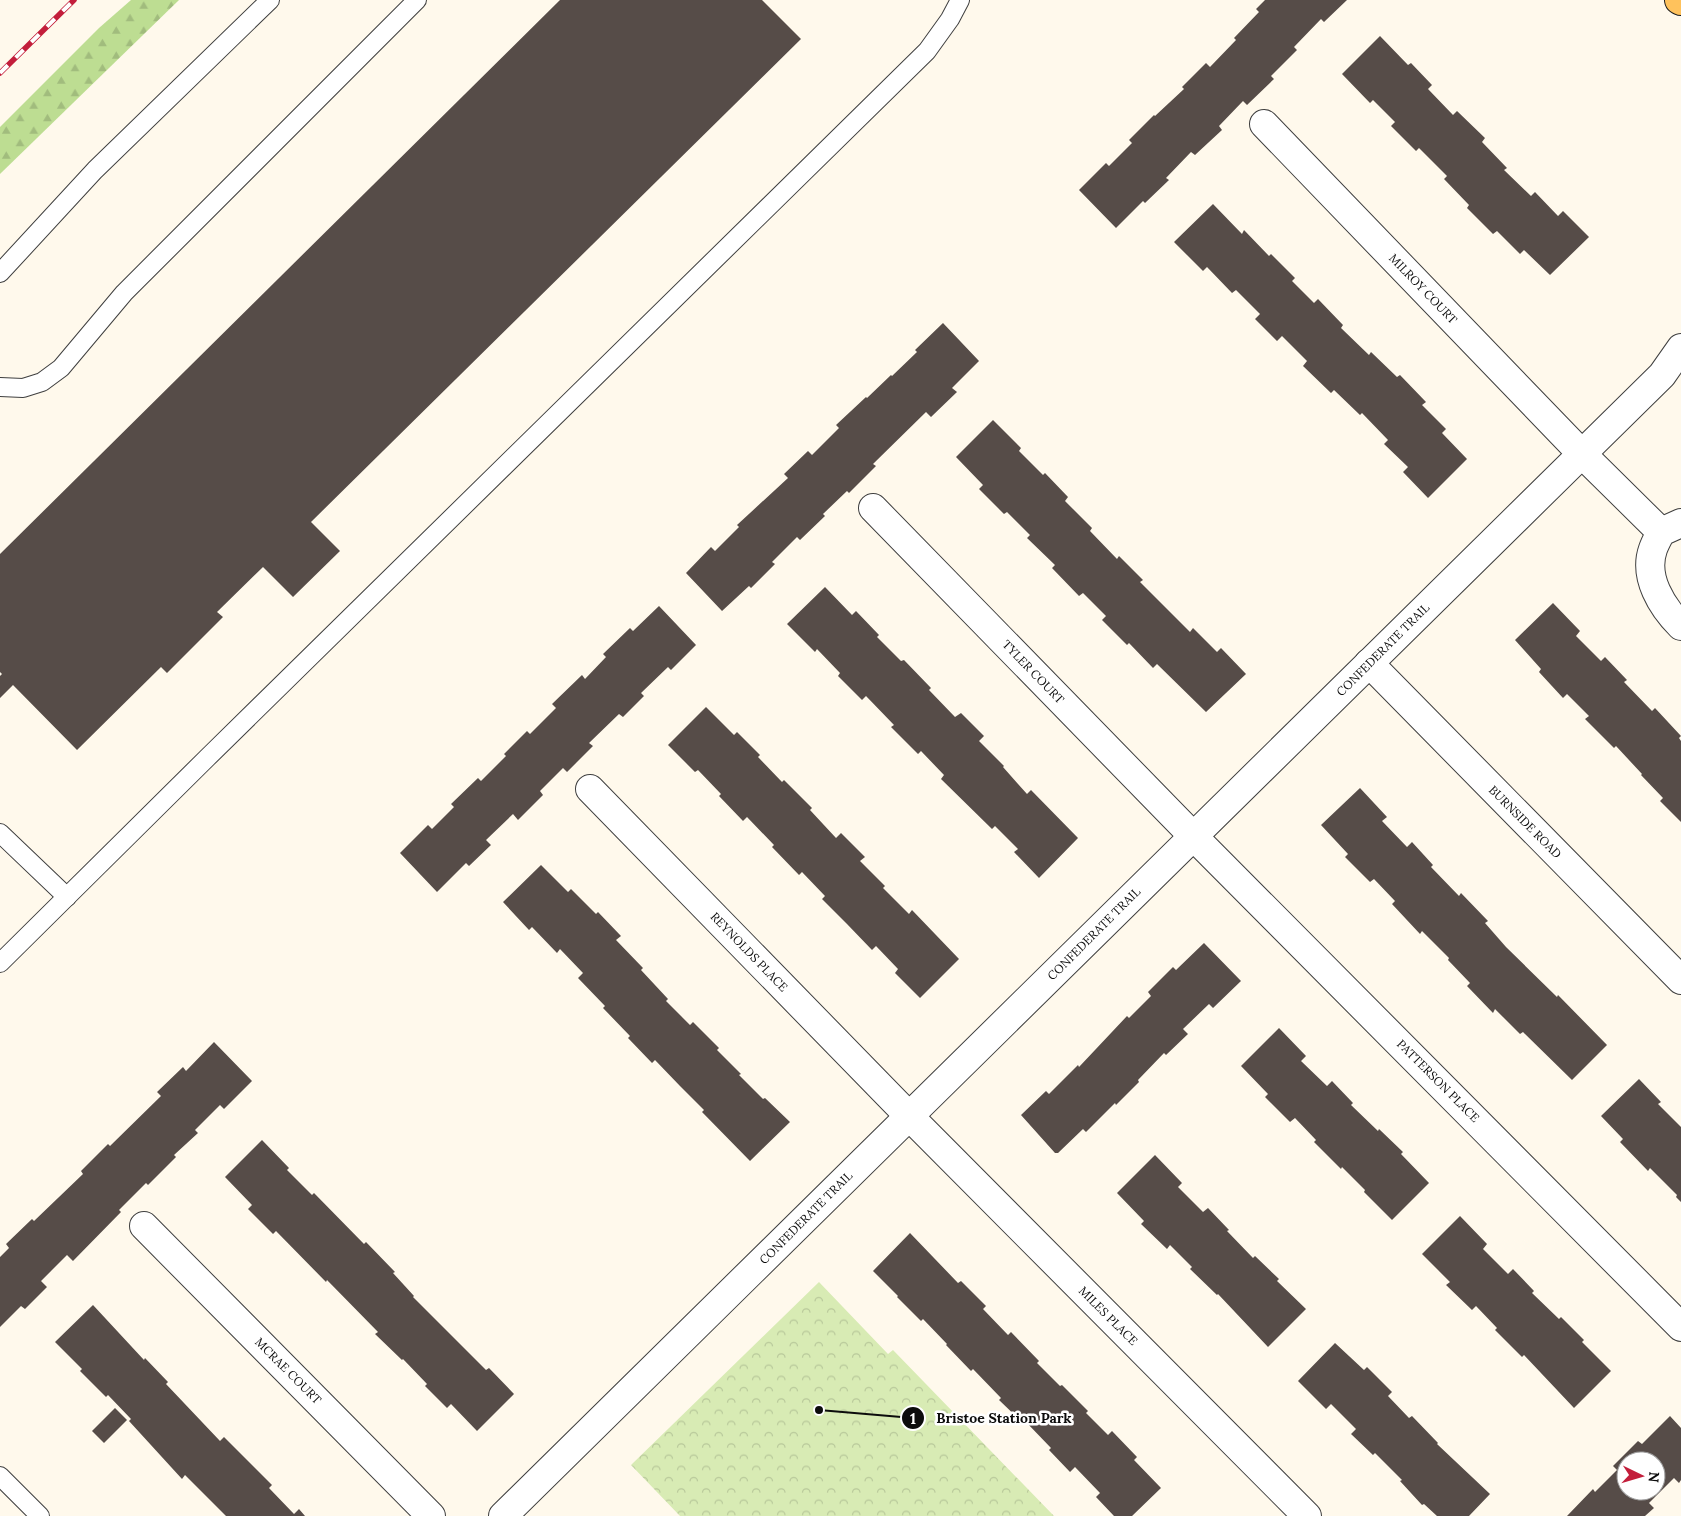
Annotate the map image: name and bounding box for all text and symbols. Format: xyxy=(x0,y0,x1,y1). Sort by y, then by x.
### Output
street label: MILROY COURT xyxy=(1386,250,1461,327)
street label: CONFEDERATE TRAIL xyxy=(1333,600,1432,699)
street label: TYLER COURT xyxy=(999,637,1068,707)
street label: BURNSIDE ROAD xyxy=(1486,782,1565,861)
street label: CONFEDERATE TRAIL xyxy=(1044,884,1143,983)
street label: REYNOLDS PLACE xyxy=(708,909,791,994)
street label: PATTERSON PLACE xyxy=(1394,1036,1483,1125)
street label: CONFEDERATE TRAIL xyxy=(756,1168,855,1267)
street label: MILES PLACE xyxy=(1076,1283,1141,1348)
street label: MCRAE COURT xyxy=(252,1334,325,1407)
callout: Bristoe Station Park xyxy=(901,1404,1081,1433)
text: 1 xyxy=(910,1409,916,1428)
text: Bristoe Station Park xyxy=(936,1409,1072,1427)
north arrow xyxy=(1616,1451,1666,1501)
text: N xyxy=(1644,1471,1663,1483)

